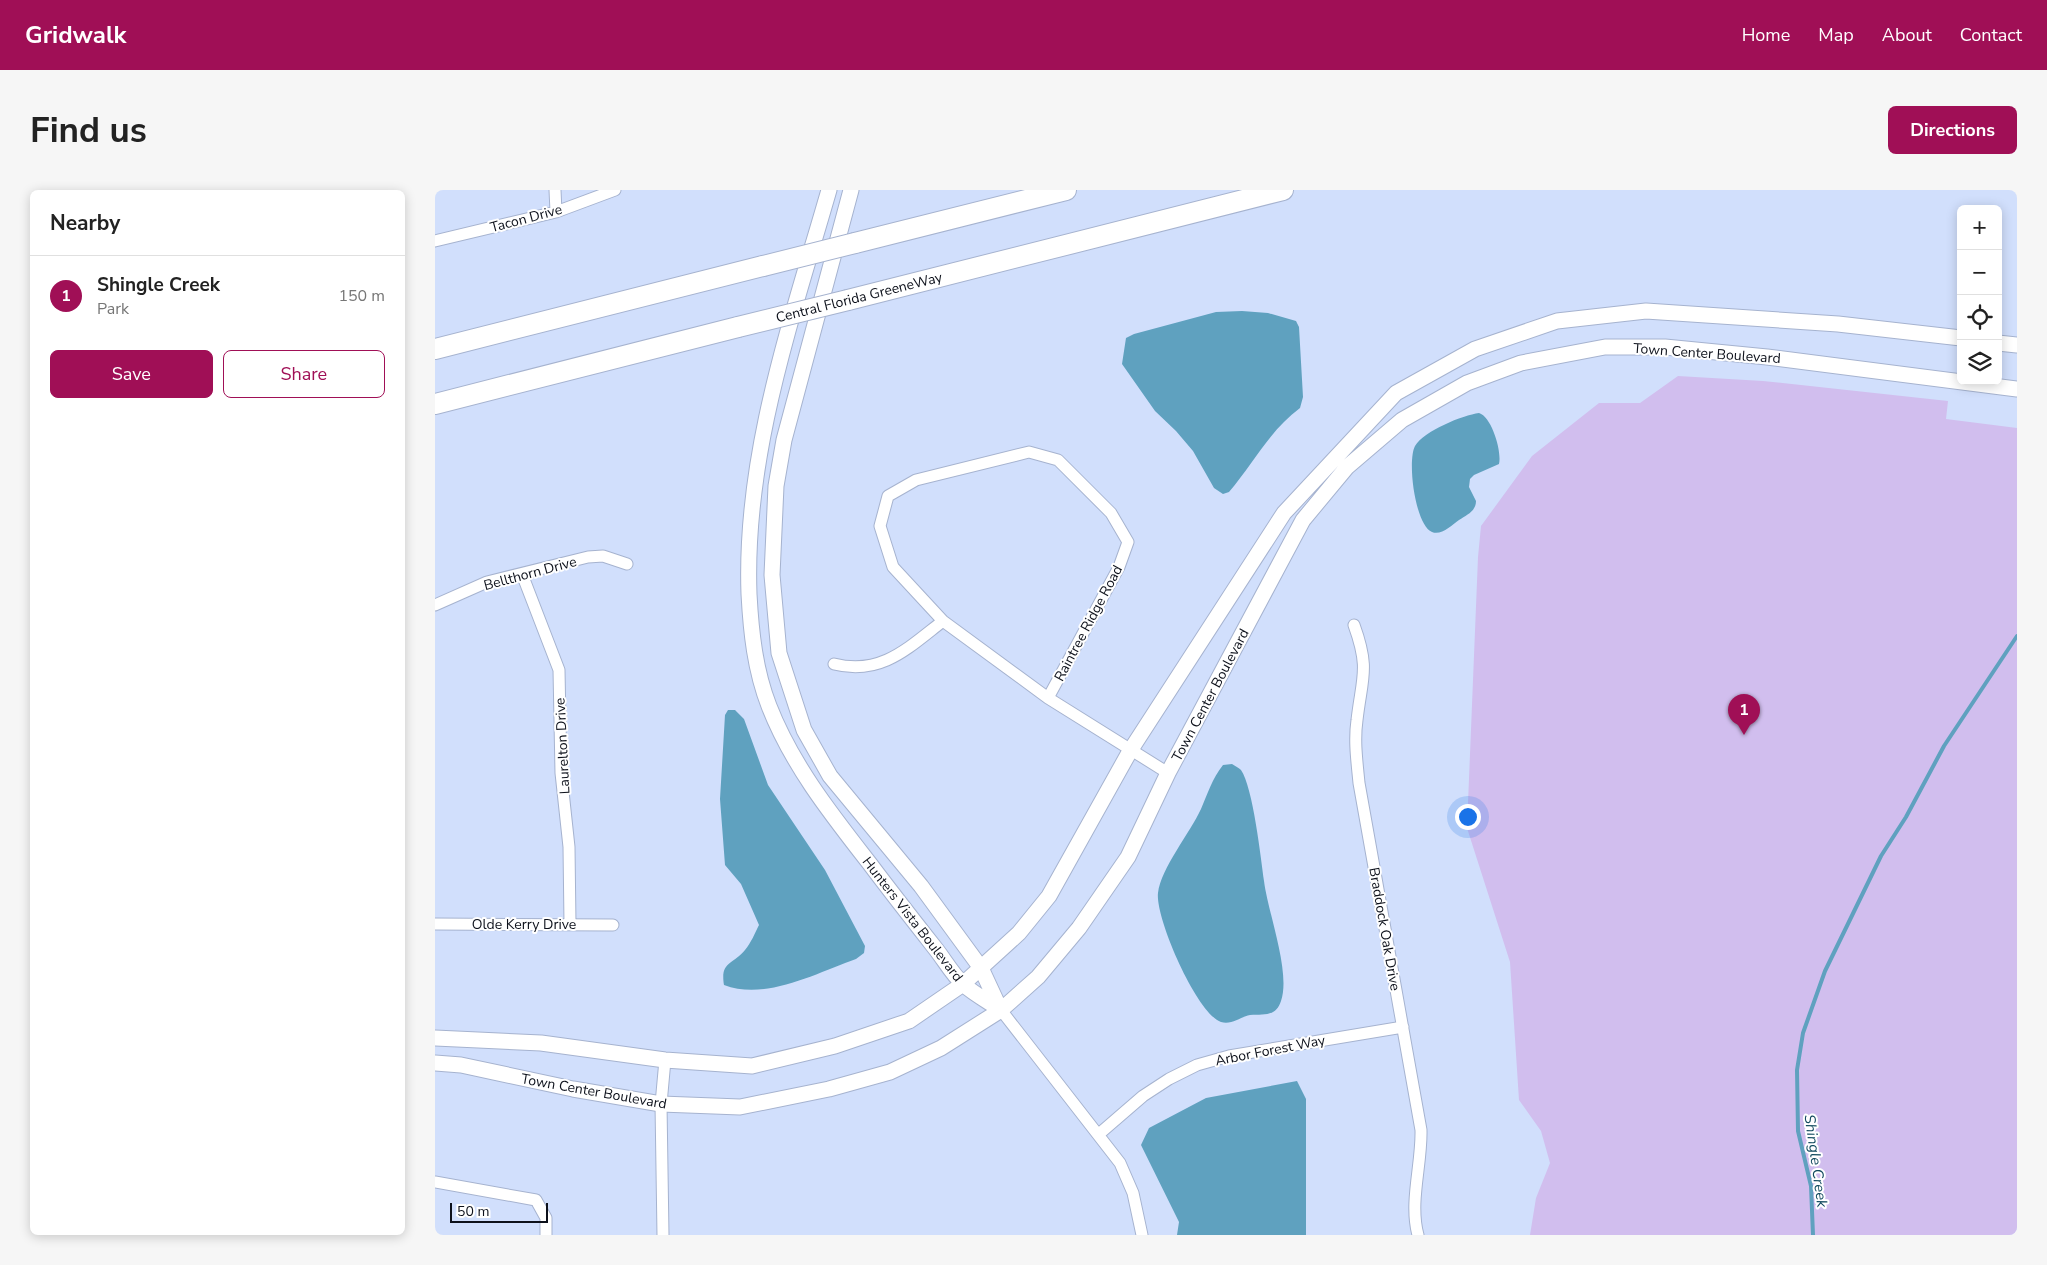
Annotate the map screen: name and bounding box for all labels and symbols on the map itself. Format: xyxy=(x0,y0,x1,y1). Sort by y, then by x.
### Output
street label: Tacon Drive xyxy=(488,200,564,237)
street label: Central Florida GreeneWay xyxy=(774,267,945,327)
street label: Town Center Boulevard xyxy=(1633,339,1781,368)
street label: Bellthorn Drive xyxy=(482,552,579,595)
street label: Raintree Ridge Road xyxy=(1050,562,1127,685)
street label: Town Center Boulevard xyxy=(1167,626,1254,765)
pin: 1 xyxy=(1728,694,1760,735)
street label: Laurelton Drive xyxy=(550,697,575,795)
your location xyxy=(1455,804,1481,830)
street label: Hunters Vista Boulevard xyxy=(858,853,967,986)
street label: Braddock Oak Drive xyxy=(1364,866,1405,992)
street label: Olde Kerry Drive xyxy=(472,915,576,934)
street label: Arbor Forest Way xyxy=(1213,1030,1327,1070)
street label: Town Center Boulevard xyxy=(520,1069,668,1114)
water label: Shingle Creek xyxy=(1800,1113,1832,1209)
scale bar xyxy=(450,1200,547,1223)

